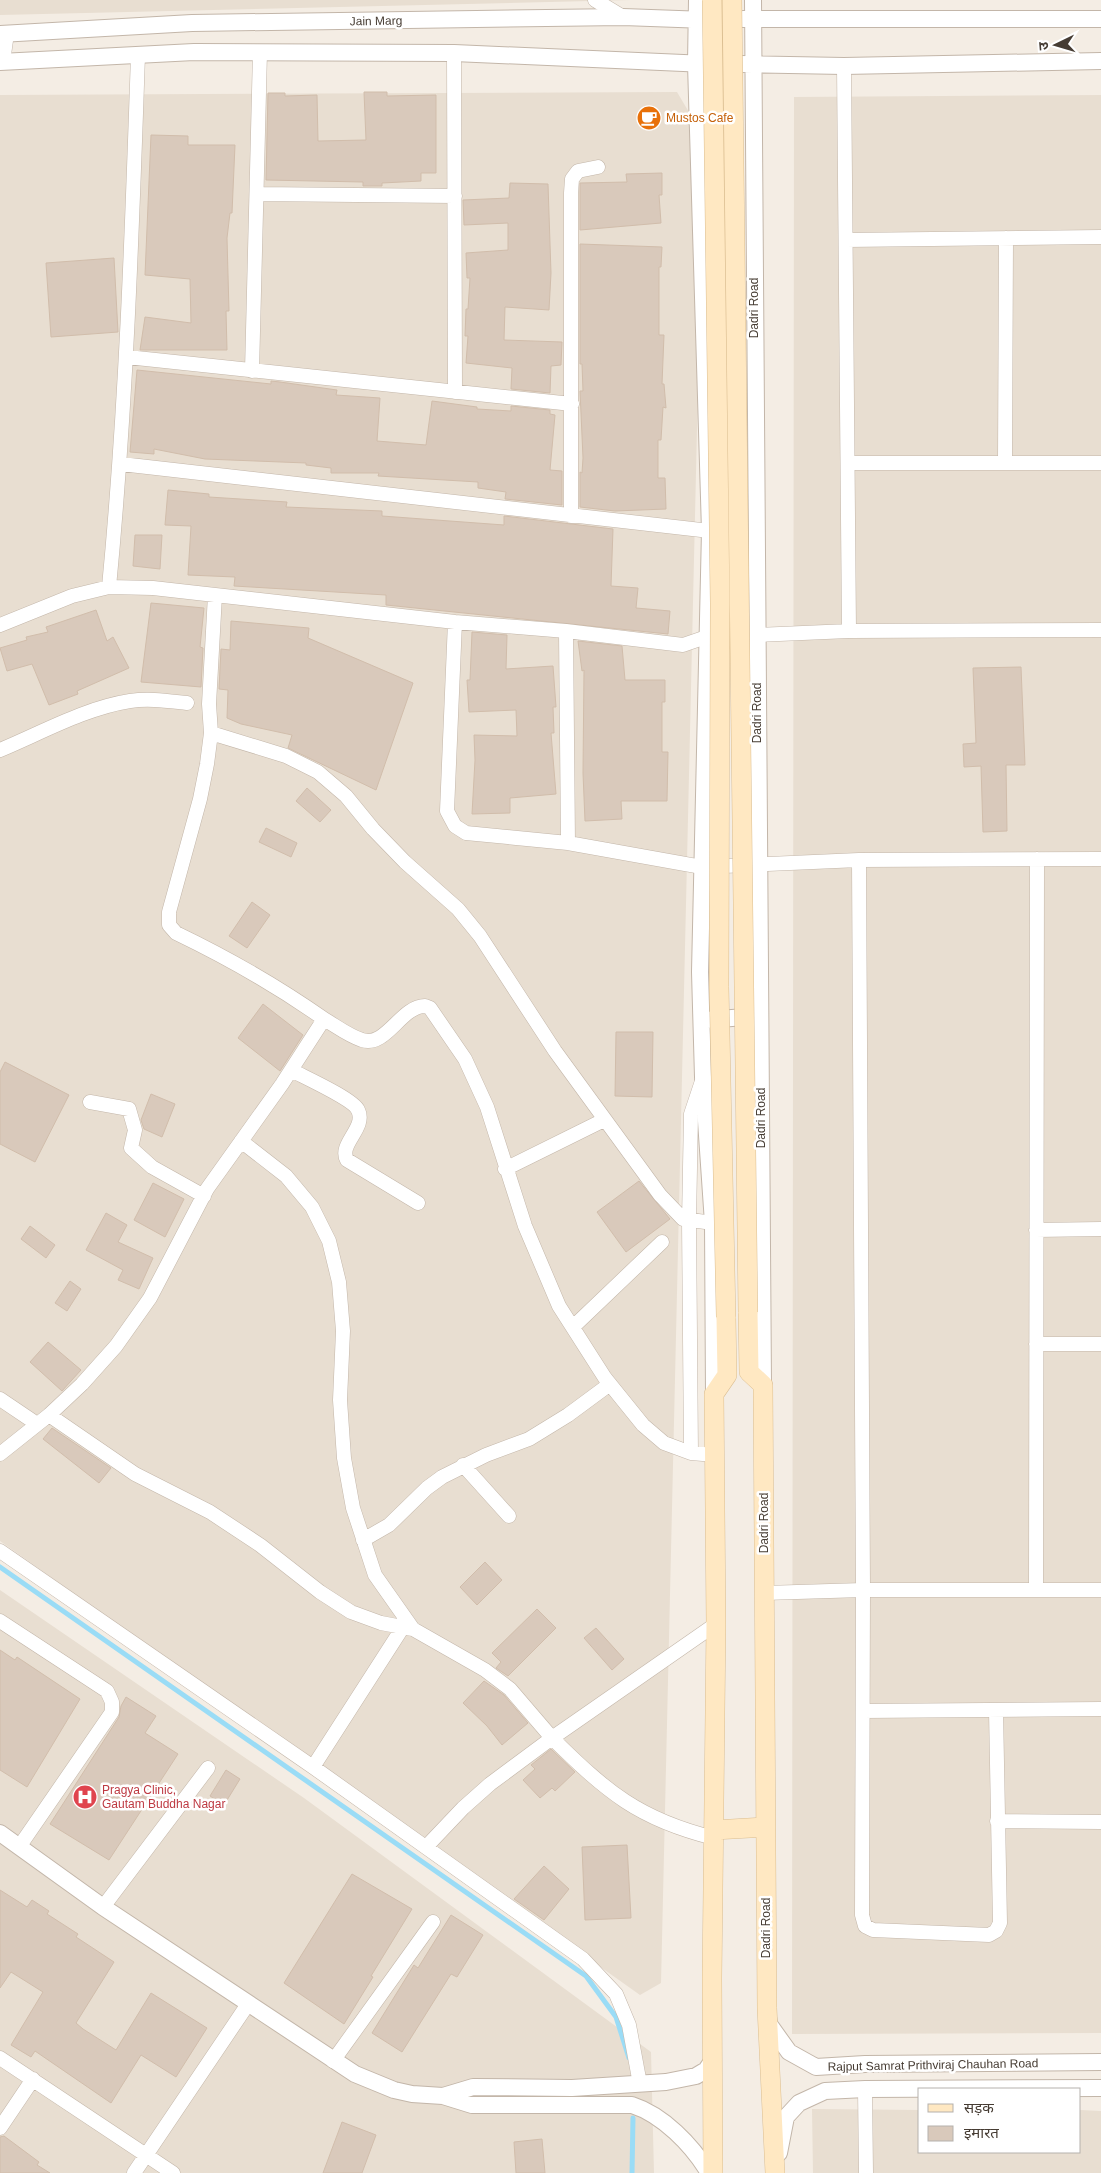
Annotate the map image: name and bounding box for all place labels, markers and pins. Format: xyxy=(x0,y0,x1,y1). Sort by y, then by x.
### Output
cafe icon: Mustos Cafe xyxy=(636,105,662,131)
place label: Mustos Cafe xyxy=(666,111,734,125)
place label: Pragya Clinic, Gautam Buddha Nagar xyxy=(102,1783,225,1811)
hospital icon: Pragya Clinic, Gautam Buddha Nagar xyxy=(72,1784,98,1810)

